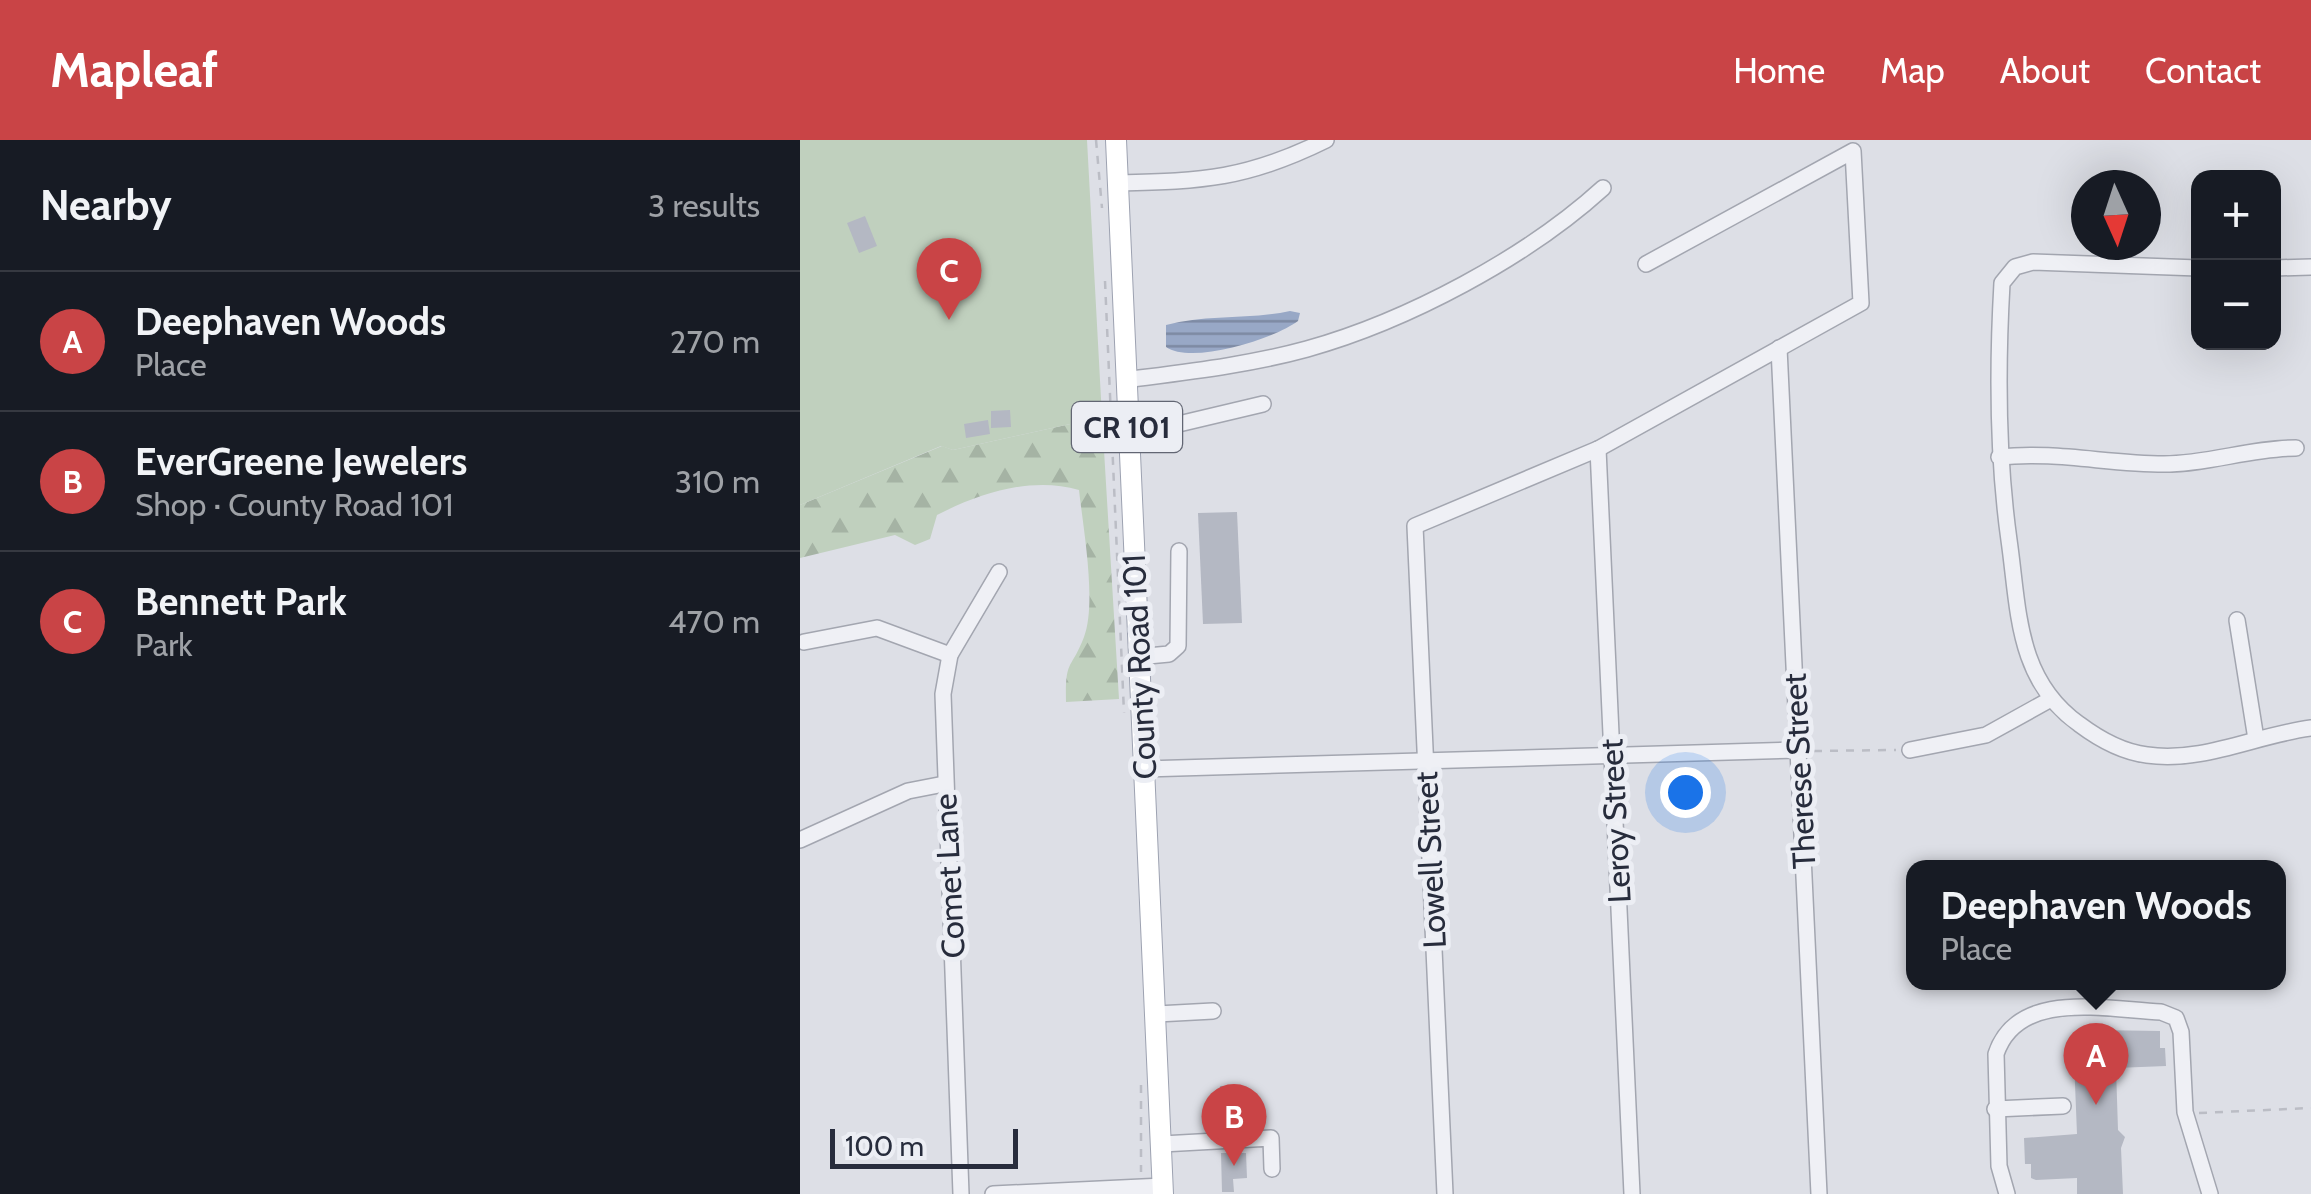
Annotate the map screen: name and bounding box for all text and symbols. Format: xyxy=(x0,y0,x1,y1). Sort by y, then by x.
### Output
text: Mapleaf xyxy=(50,41,218,99)
text: Home xyxy=(1733,49,1825,92)
text: Map xyxy=(1880,49,1945,92)
text: About xyxy=(2000,49,2090,92)
text: Contact xyxy=(2145,49,2261,92)
north arrow xyxy=(2071,170,2161,260)
map controls xyxy=(2191,170,2281,350)
button: + xyxy=(2191,170,2281,260)
text: Nearby xyxy=(40,179,172,231)
text: 3 results xyxy=(648,186,760,225)
pin: C xyxy=(916,238,982,320)
button: − xyxy=(2191,260,2281,350)
text: Deephaven Woods xyxy=(135,298,446,345)
text: A xyxy=(62,322,83,361)
text: 270 m xyxy=(670,322,760,361)
text: Place xyxy=(135,345,207,384)
road number: CR 101 xyxy=(1072,402,1182,452)
text: EverGreene Jewelers xyxy=(135,438,467,485)
text: B xyxy=(62,462,83,501)
text: 310 m xyxy=(675,462,760,501)
text: Shop · County Road 101 xyxy=(135,485,454,524)
street label: County Road 101 xyxy=(1114,554,1164,780)
text: Bennett Park xyxy=(135,578,347,625)
text: C xyxy=(63,602,82,641)
text: 470 m xyxy=(668,602,760,641)
text: Park xyxy=(135,625,193,664)
street label: Therese Street xyxy=(1774,672,1824,870)
street label: Leroy Street xyxy=(1591,738,1639,904)
your location xyxy=(1660,767,1711,818)
street label: Lowell Street xyxy=(1406,770,1454,949)
street label: Comet Lane xyxy=(925,793,973,959)
popup xyxy=(1906,860,2286,990)
text: Deephaven Woods xyxy=(1941,882,2252,929)
text: Place xyxy=(1941,929,2012,968)
pin: A xyxy=(2064,1022,2128,1105)
pin: B xyxy=(1202,1084,1266,1166)
scale bar xyxy=(830,1124,1018,1168)
text: 100 m xyxy=(845,1129,924,1163)

